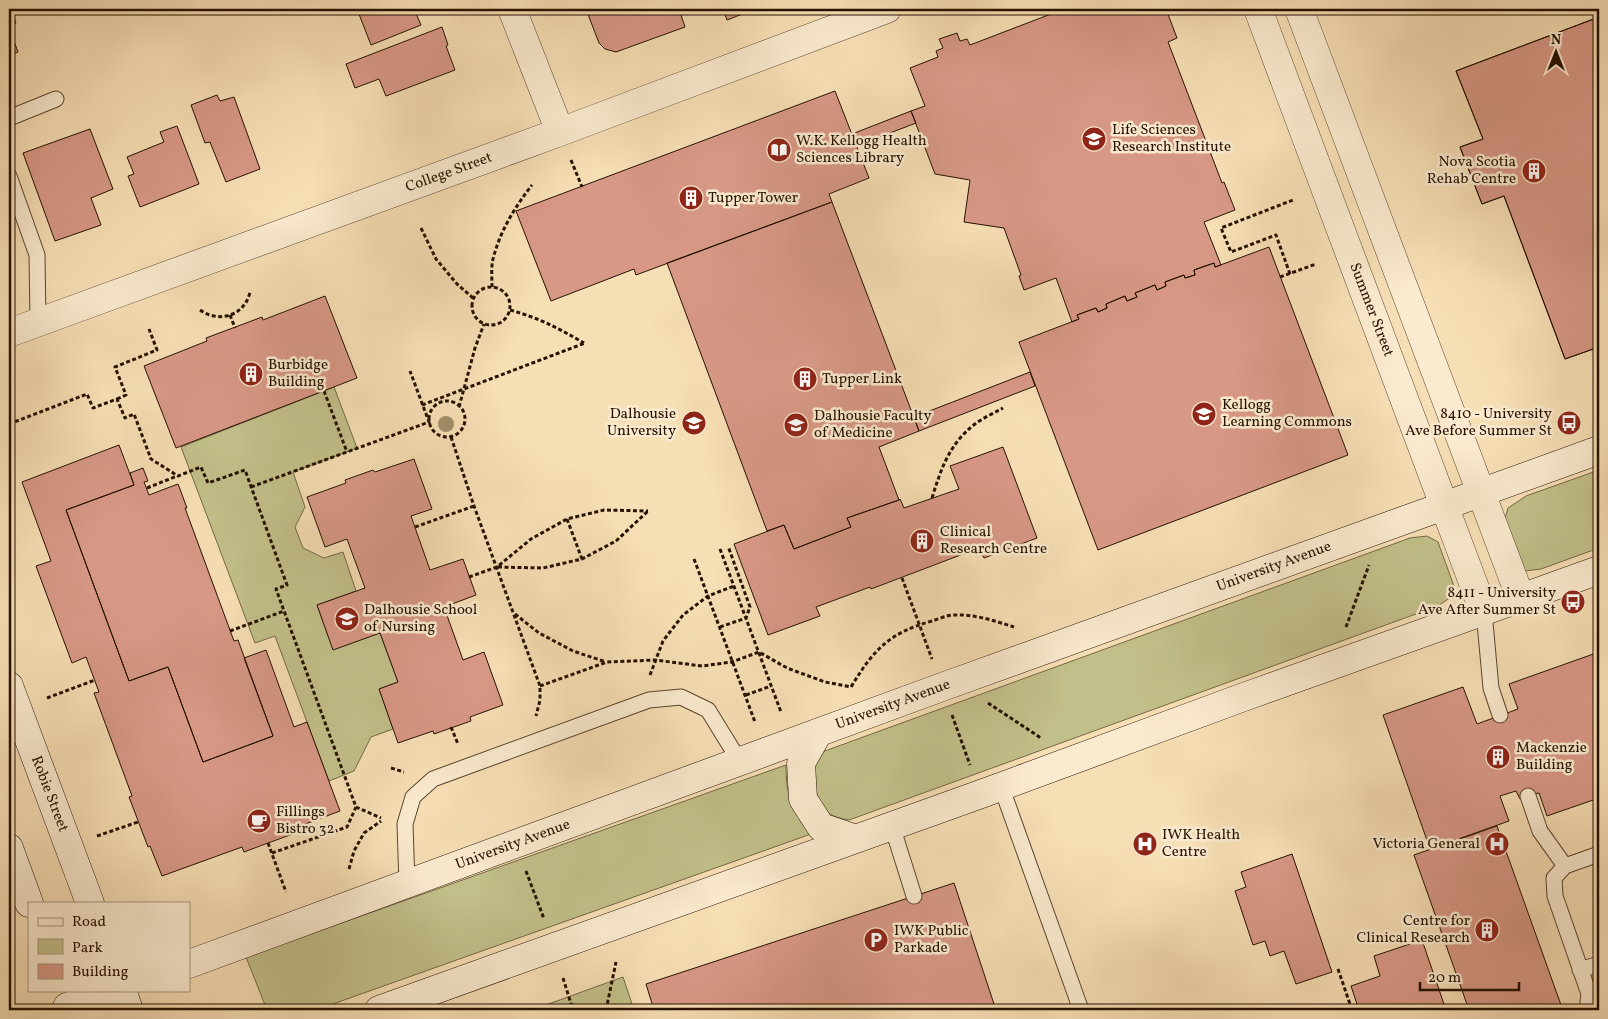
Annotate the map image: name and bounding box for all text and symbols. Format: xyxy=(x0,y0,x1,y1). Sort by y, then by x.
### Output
north arrow xyxy=(1530,28,1580,78)
text: N xyxy=(1551,31,1561,50)
place label: Life Sciences Research Institute xyxy=(1112,120,1231,158)
school or university icon: Life Sciences Research Institute xyxy=(1081,126,1107,152)
place label: W.K. Kellogg Health Sciences Library xyxy=(796,131,927,169)
library icon: W.K. Kellogg Health Sciences Library xyxy=(766,137,792,163)
street label: College Street xyxy=(403,148,495,198)
place label: Nova Scotia Rehab Centre xyxy=(1427,152,1516,190)
building icon: Nova Scotia Rehab Centre xyxy=(1521,158,1547,184)
building icon: Tupper Tower xyxy=(678,185,704,211)
place label: Tupper Tower xyxy=(708,188,798,209)
street label: Summer Street xyxy=(1343,260,1399,360)
place label: Burbidge Building xyxy=(268,355,328,393)
building icon: Burbidge Building xyxy=(238,361,264,387)
building icon: Tupper Link xyxy=(792,366,818,392)
place label: Tupper Link xyxy=(822,369,902,390)
place label: Kellogg Learning Commons xyxy=(1222,395,1352,433)
school or university icon: Kellogg Learning Commons xyxy=(1191,401,1217,427)
place label: Dalhousie University xyxy=(607,404,676,442)
place label: 8410 - University Ave Before Summer St xyxy=(1405,404,1552,442)
place label: Dalhousie Faculty of Medicine xyxy=(814,406,932,444)
school or university icon: Dalhousie University xyxy=(681,410,707,436)
bus stop icon: 8410 - University Ave Before Summer St xyxy=(1556,410,1582,436)
school or university icon: Dalhousie Faculty of Medicine xyxy=(783,412,809,438)
place label: Clinical Research Centre xyxy=(940,522,1047,560)
building icon: Clinical Research Centre xyxy=(909,528,935,554)
street label: University Avenue xyxy=(1214,536,1334,598)
place label: 8411 - University Ave After Summer St xyxy=(1418,583,1556,621)
bus stop icon: 8411 - University Ave After Summer St xyxy=(1560,589,1586,615)
place label: Dalhousie School of Nursing xyxy=(364,600,477,638)
school or university icon: Dalhousie School of Nursing xyxy=(334,606,360,632)
street label: University Avenue xyxy=(833,674,953,736)
place label: Mackenzie Building xyxy=(1516,738,1587,776)
building icon: Mackenzie Building xyxy=(1485,744,1511,770)
street label: Robie Street xyxy=(25,753,73,835)
place label: Fillings Bistro 32 xyxy=(276,802,335,840)
cafe icon: Fillings Bistro 32 xyxy=(246,808,272,834)
street label: University Avenue xyxy=(453,814,573,876)
place label: IWK Health Centre xyxy=(1162,825,1240,863)
hospital icon: IWK Health Centre xyxy=(1132,831,1158,857)
hospital icon: Victoria General xyxy=(1484,831,1510,857)
place label: Victoria General xyxy=(1372,834,1480,855)
legend xyxy=(28,902,190,992)
place label: Centre for Clinical Research xyxy=(1356,911,1470,949)
text: Road xyxy=(72,912,106,933)
building icon: Centre for Clinical Research xyxy=(1474,917,1500,943)
place label: IWK Public Parkade xyxy=(894,921,969,959)
parking icon: IWK Public Parkade xyxy=(863,927,889,953)
text: Park xyxy=(72,938,103,959)
scale bar xyxy=(1420,959,1519,991)
text: Building xyxy=(72,962,129,983)
text: 20 m xyxy=(1428,968,1461,989)

